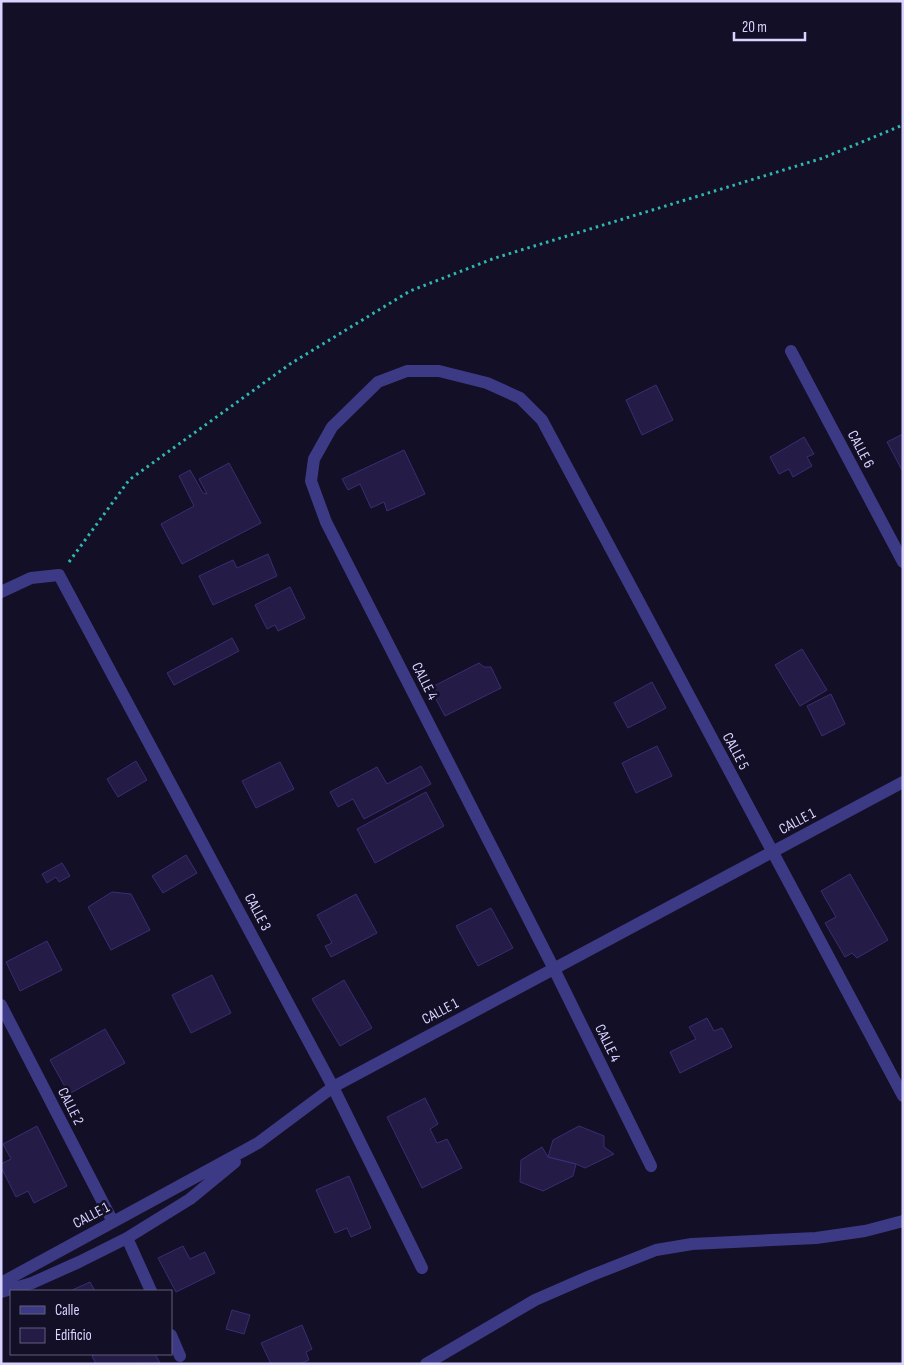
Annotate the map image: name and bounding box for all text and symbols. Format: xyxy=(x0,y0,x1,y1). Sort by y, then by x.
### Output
scale bar xyxy=(734,10,805,42)
text: 20 m xyxy=(742,18,767,37)
street label: CALLE 6 xyxy=(843,427,878,471)
street label: CALLE 4 xyxy=(407,659,442,703)
street label: CALLE 5 xyxy=(718,729,753,773)
street label: CALLE 1 xyxy=(776,804,819,839)
street label: CALLE 3 xyxy=(240,890,275,934)
street label: CALLE 1 xyxy=(419,994,462,1029)
street label: CALLE 4 xyxy=(590,1021,625,1065)
street label: CALLE 2 xyxy=(53,1084,88,1128)
street label: CALLE 1 xyxy=(70,1198,113,1233)
legend xyxy=(10,1290,172,1355)
text: Calle xyxy=(55,1301,79,1320)
text: Edificio xyxy=(55,1326,92,1345)

